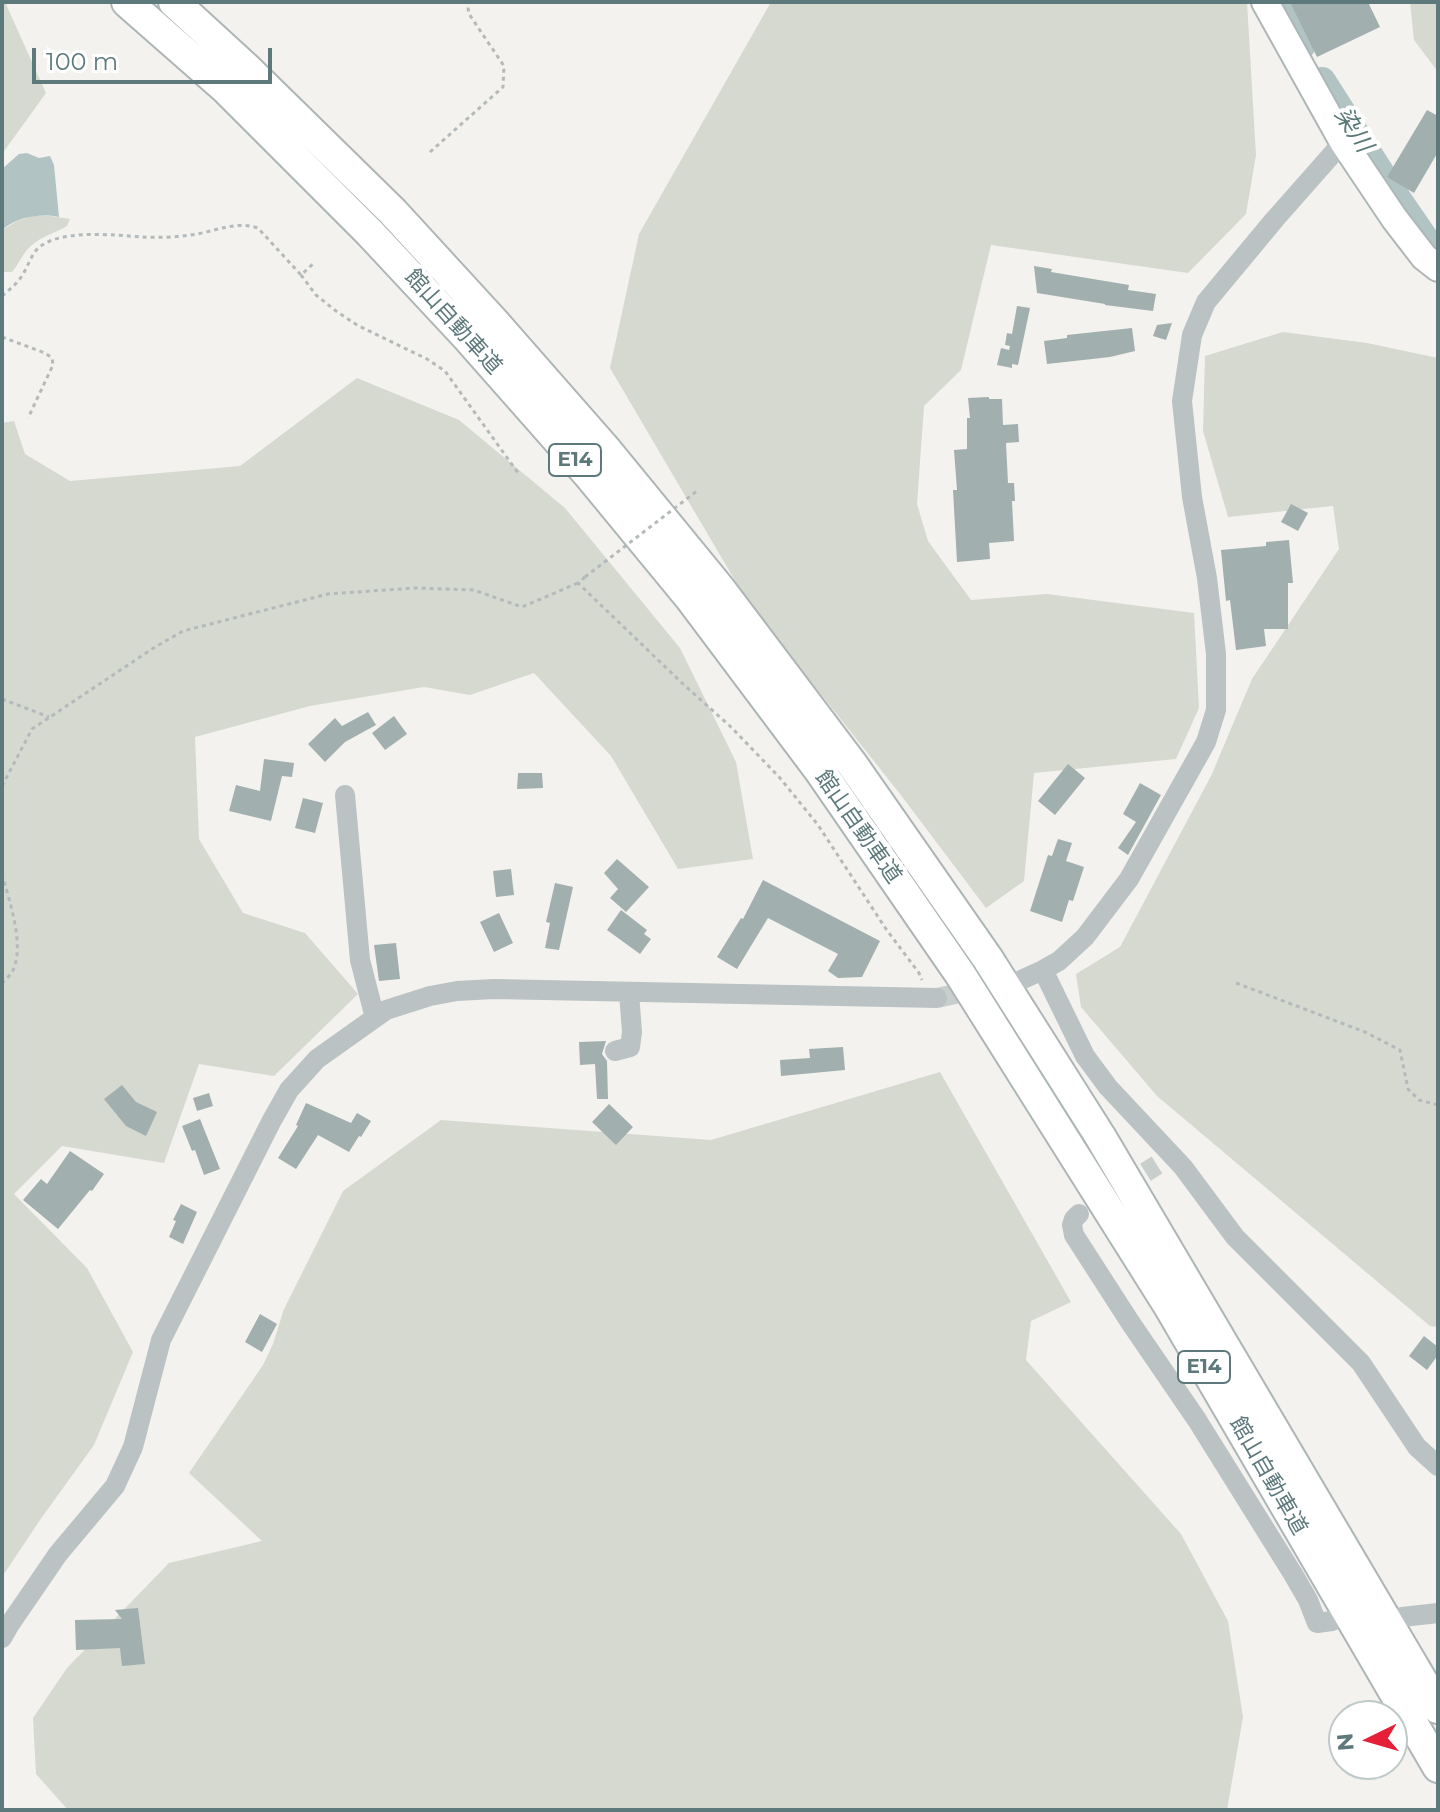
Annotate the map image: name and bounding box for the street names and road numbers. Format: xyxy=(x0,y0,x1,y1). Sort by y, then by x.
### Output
street label: 館山自動車道 xyxy=(399,264,507,380)
road number: E14 xyxy=(549,444,601,476)
street label: 館山自動車道 xyxy=(809,765,907,889)
road number: E14 xyxy=(1178,1351,1230,1383)
street label: 館山自動車道 xyxy=(1224,1412,1312,1540)

